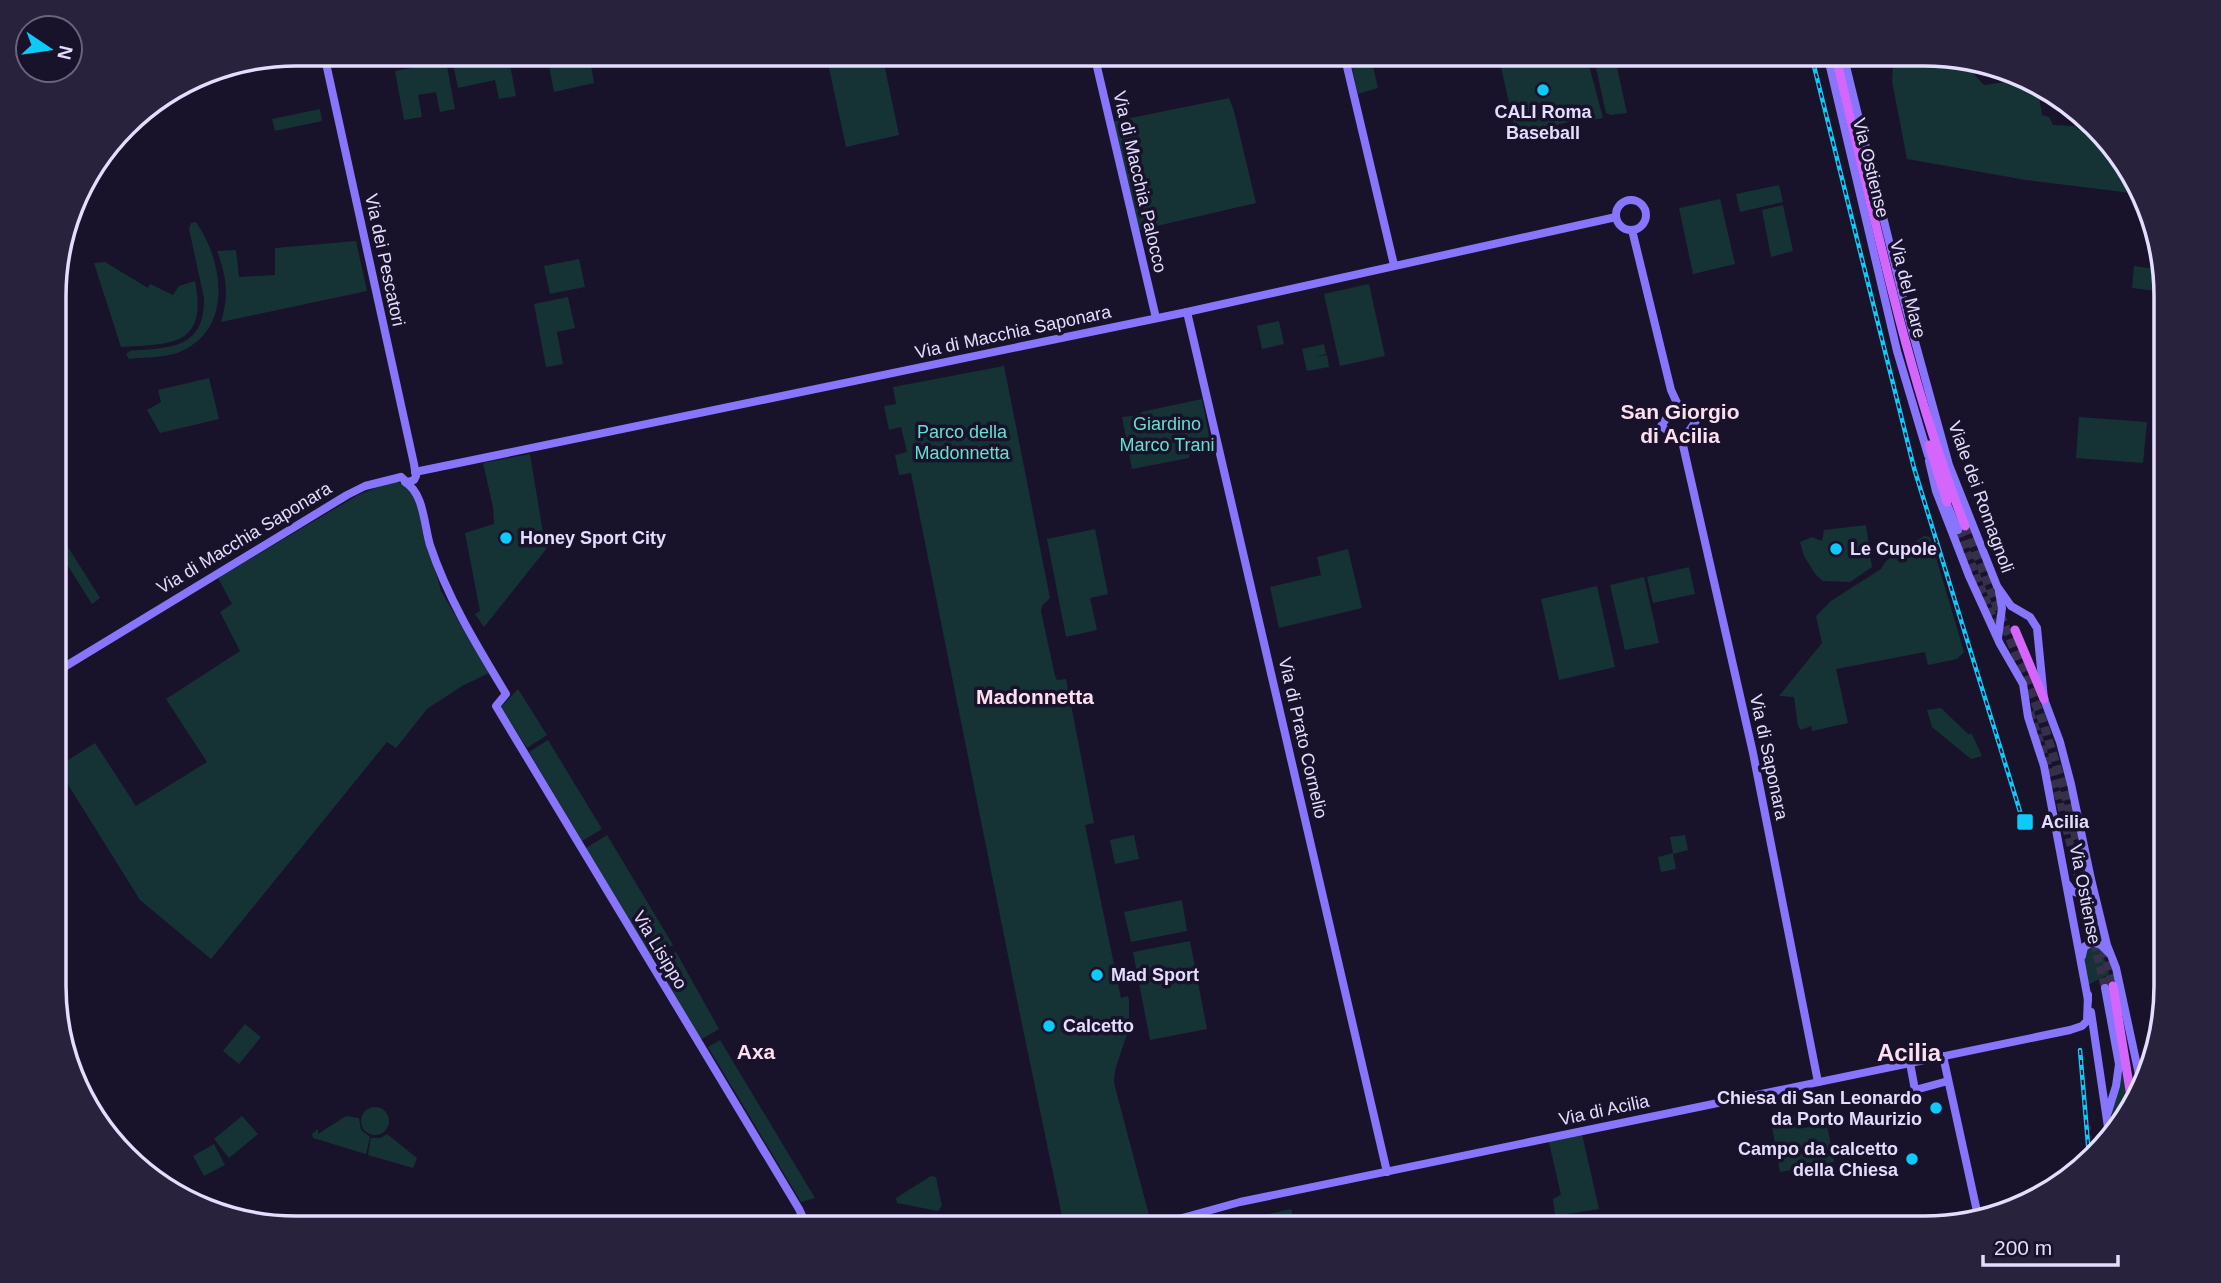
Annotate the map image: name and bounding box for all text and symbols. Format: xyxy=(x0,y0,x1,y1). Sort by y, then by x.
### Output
north arrow xyxy=(14,14,84,84)
text: N xyxy=(53,44,77,62)
marker: CALI Roma Baseball xyxy=(1535,82,1551,98)
street label: Via di Macchia Palocco xyxy=(1109,89,1171,275)
place label: CALI Roma Baseball xyxy=(1494,102,1592,143)
street label: Via Ostiense xyxy=(1849,116,1893,220)
street label: Via dei Pescatori xyxy=(361,192,409,328)
street label: Via del Mare xyxy=(1886,238,1930,340)
street label: Via di Macchia Saponara xyxy=(913,301,1114,363)
district label: San Giorgio di Acilia xyxy=(1620,400,1740,447)
park label: Giardino Marco Trani xyxy=(1119,414,1215,455)
street label: Viale dei Romagnoli xyxy=(1944,419,2018,575)
park label: Parco della Madonnetta xyxy=(914,422,1011,463)
street label: Via di Macchia Saponara xyxy=(153,477,336,598)
place label: Honey Sport City xyxy=(520,528,666,548)
marker: Honey Sport City xyxy=(498,530,514,546)
place label: Le Cupole xyxy=(1850,539,1937,559)
marker: Le Cupole xyxy=(1828,541,1844,557)
street label: Via di Prato Cornelio xyxy=(1275,655,1331,821)
district label: Madonnetta xyxy=(976,685,1094,708)
street label: Via di Saponara xyxy=(1746,692,1792,823)
marker: Acilia xyxy=(2015,812,2035,832)
place label: Acilia xyxy=(2041,812,2090,832)
street label: Via Ostiense xyxy=(2065,842,2105,946)
street label: Via Lisippo xyxy=(629,907,691,993)
place label: Mad Sport xyxy=(1111,965,1199,985)
marker: Mad Sport xyxy=(1089,967,1105,983)
place label: Calcetto xyxy=(1063,1016,1134,1036)
marker: Calcetto xyxy=(1041,1018,1057,1034)
district label: Acilia xyxy=(1877,1039,1942,1066)
district label: Axa xyxy=(737,1040,776,1063)
place label: Chiesa di San Leonardo da Porto Maurizio xyxy=(1717,1088,1922,1129)
street label: Via di Acilia xyxy=(1557,1090,1652,1129)
marker: Chiesa di San Leonardo da Porto Maurizio xyxy=(1928,1100,1944,1116)
place label: Campo da calcetto della Chiesa xyxy=(1738,1139,1899,1180)
marker: Campo da calcetto della Chiesa xyxy=(1904,1151,1920,1167)
scale bar xyxy=(1983,1224,2118,1268)
text: 200 m xyxy=(1994,1236,2052,1259)

